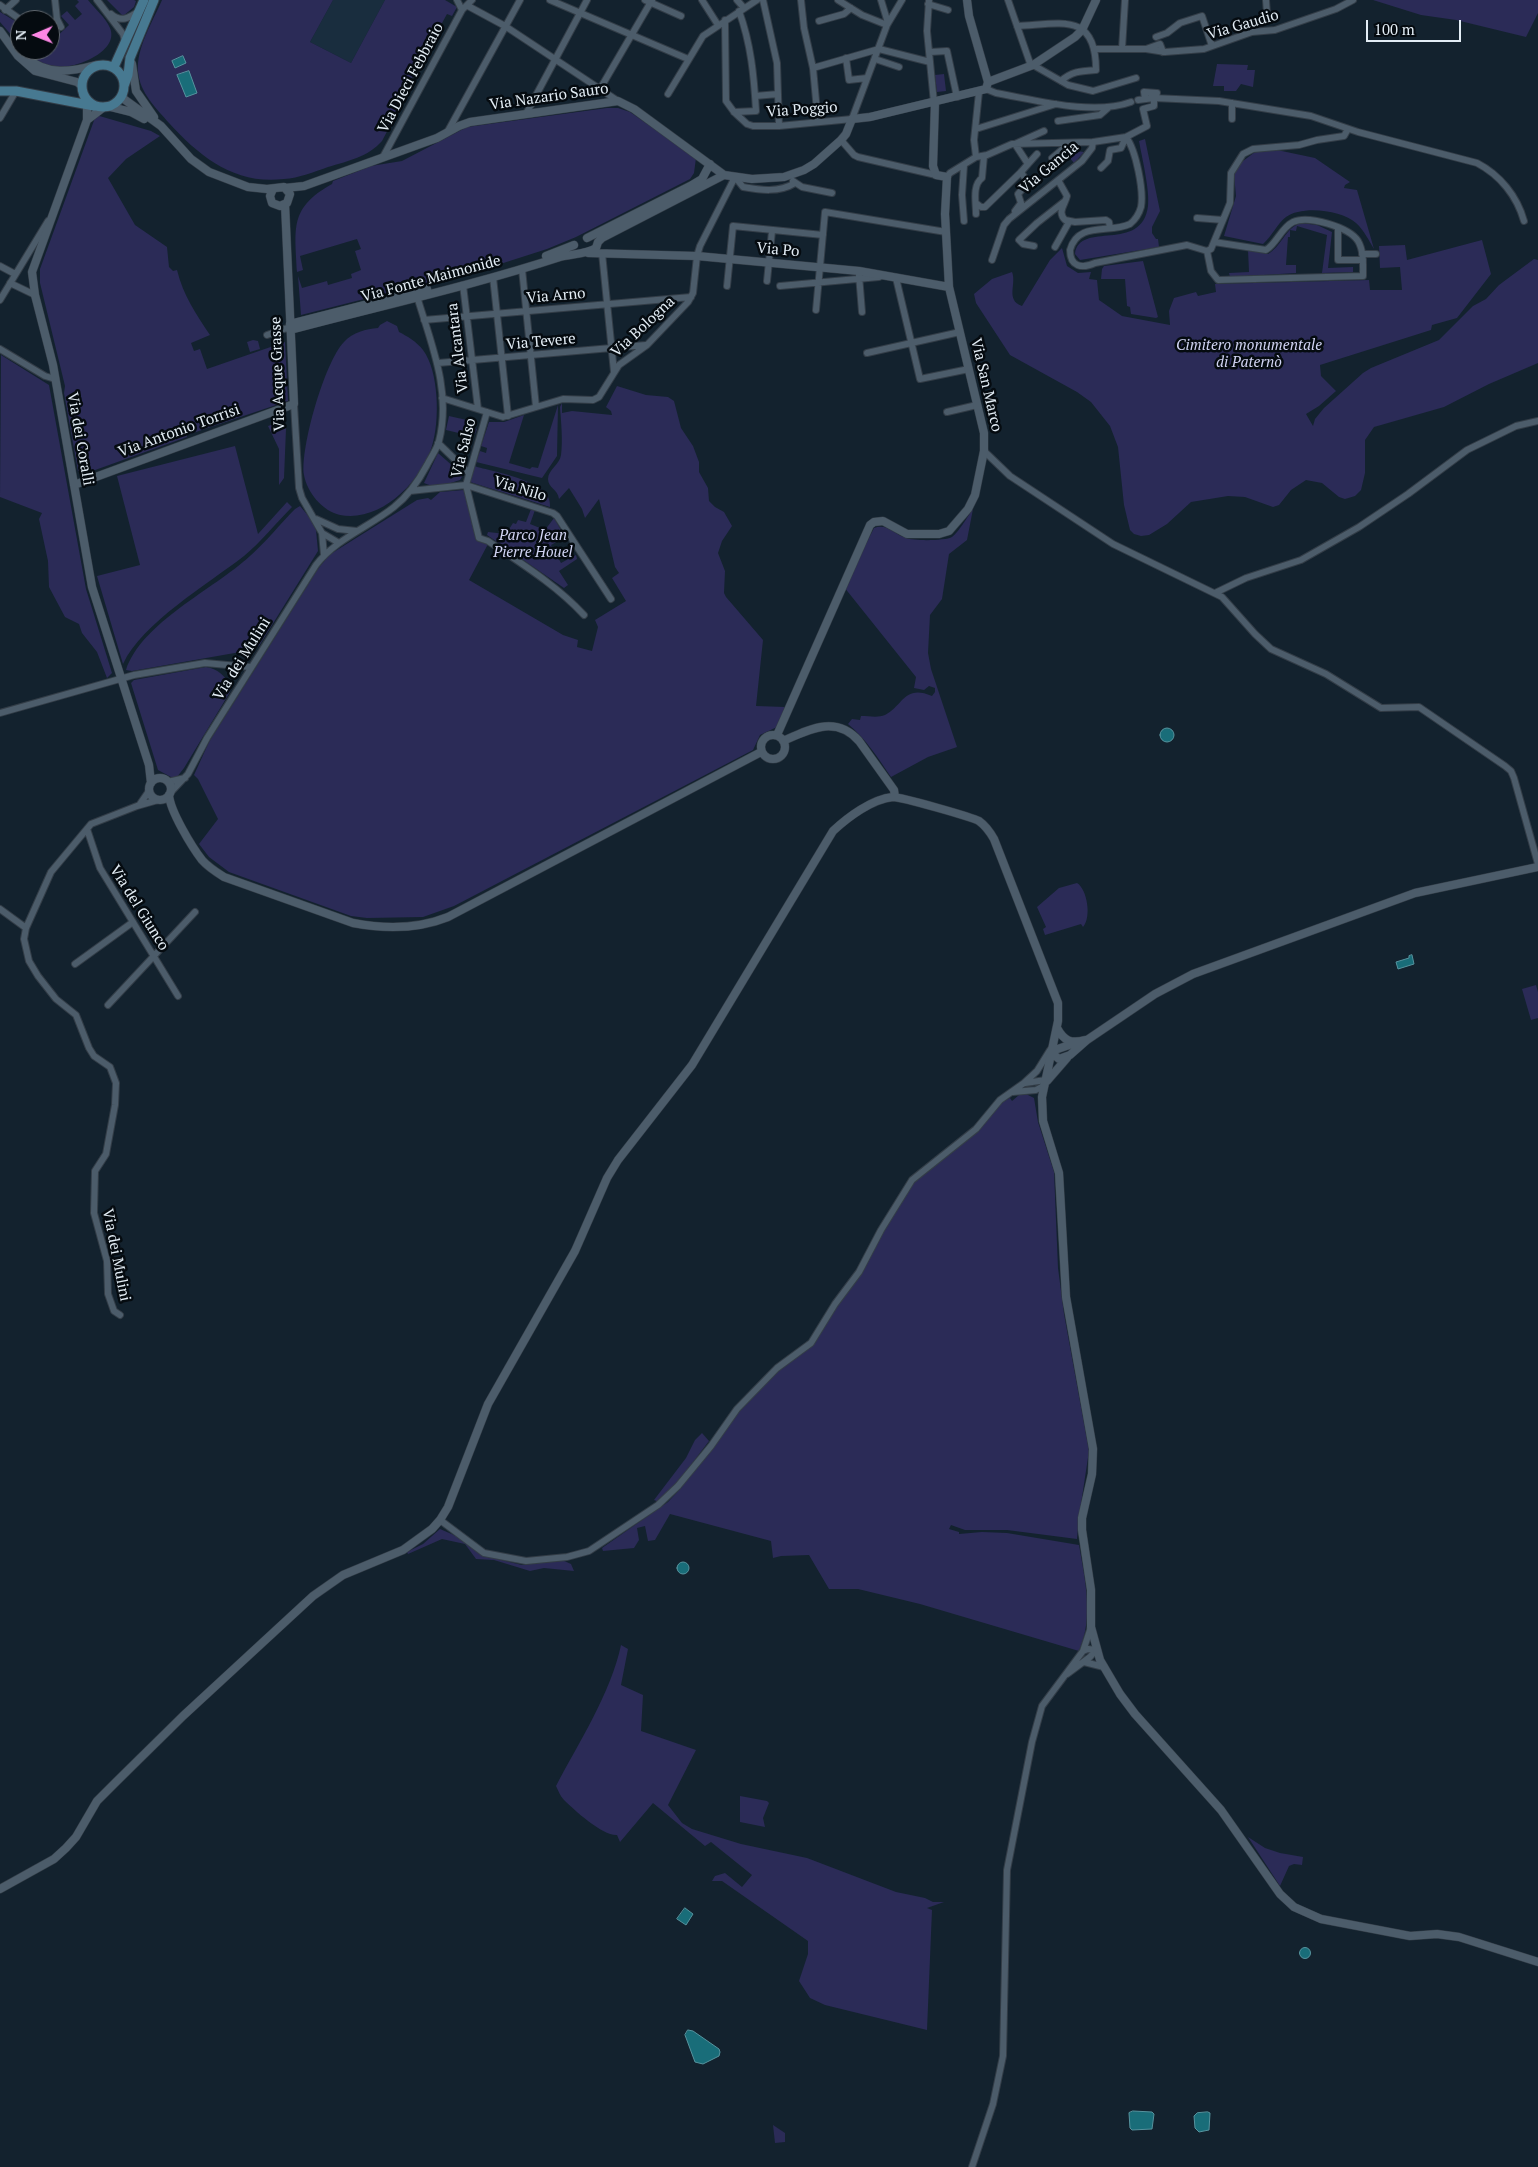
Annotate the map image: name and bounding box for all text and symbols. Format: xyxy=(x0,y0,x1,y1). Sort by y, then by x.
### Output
street label: Via Gaudio xyxy=(1205,6,1281,44)
north arrow xyxy=(10,10,60,60)
scale bar xyxy=(1368,10,1463,42)
text: 100 m xyxy=(1374,19,1415,39)
street label: Via Dieci Febbraio xyxy=(374,20,448,136)
text: N xyxy=(11,30,30,41)
street label: Via Nazario Sauro xyxy=(488,80,610,114)
street label: Via Poggio xyxy=(766,99,838,121)
street label: Via Gancia xyxy=(1016,138,1082,198)
street label: Via Po xyxy=(756,239,800,261)
street label: Via Fonte Maimonide xyxy=(359,252,503,306)
street label: Via Arno xyxy=(526,284,586,308)
street label: Via Bologna xyxy=(607,293,679,361)
street label: Via Alcantara xyxy=(444,302,472,394)
street label: Via Acque Grasse xyxy=(267,316,289,432)
street label: Via Tevere xyxy=(505,330,577,354)
street label: Via San Marco xyxy=(966,336,1006,434)
park label: Cimitero monumentale di Paternò xyxy=(1176,337,1322,372)
street label: Via dei Coralli xyxy=(63,391,97,487)
street label: Via Antonio Torrisi xyxy=(116,401,242,461)
street label: Via Salso xyxy=(448,416,480,480)
street label: Via Nilo xyxy=(491,472,549,506)
park label: Parco Jean Pierre Houel xyxy=(493,527,573,562)
street label: Via dei Mulini xyxy=(209,614,275,704)
street label: Via del Giunco xyxy=(106,862,172,954)
street label: Via dei Mulini xyxy=(98,1207,134,1303)

